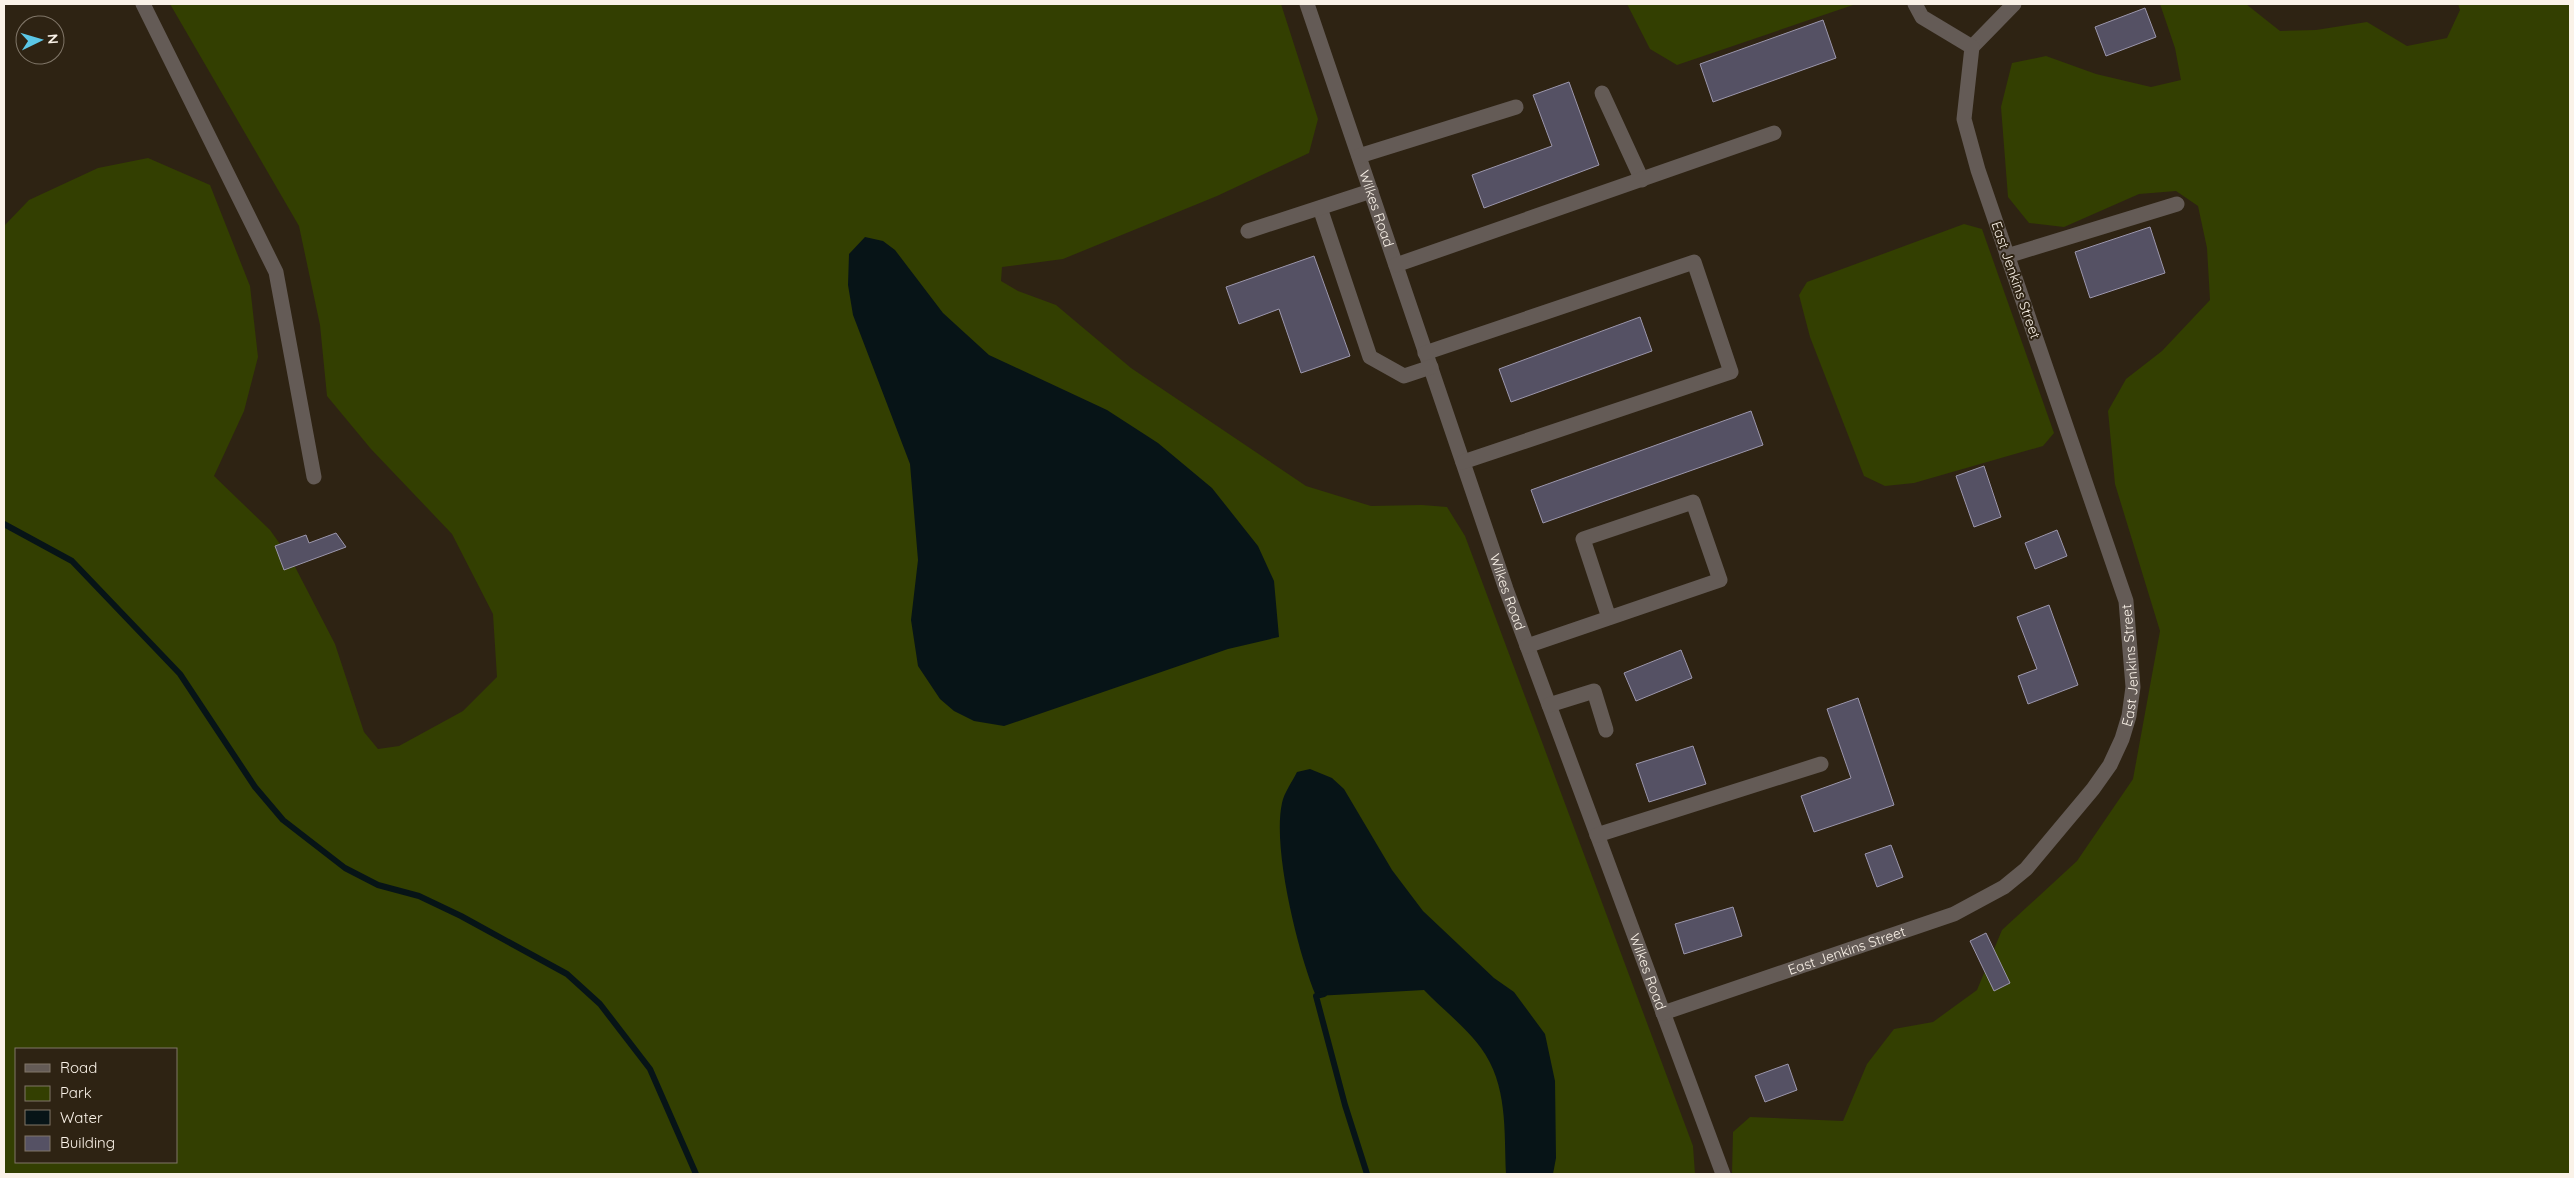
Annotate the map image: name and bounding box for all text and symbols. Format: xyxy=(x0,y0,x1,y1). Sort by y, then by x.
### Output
north arrow xyxy=(15,15,65,65)
text: N xyxy=(44,33,62,45)
street label: Wilkes Road xyxy=(1355,168,1398,249)
street label: East Jenkins Street xyxy=(1987,219,2045,341)
street label: Wilkes Road xyxy=(1486,551,1529,633)
street label: East Jenkins Street xyxy=(2117,603,2142,729)
street label: East Jenkins Street xyxy=(1786,922,1908,979)
street label: Wilkes Road xyxy=(1626,931,1670,1012)
legend xyxy=(15,1048,178,1163)
text: Road xyxy=(60,1058,97,1077)
text: Park xyxy=(60,1083,92,1102)
text: Water xyxy=(60,1108,103,1127)
text: Building xyxy=(60,1133,115,1152)

